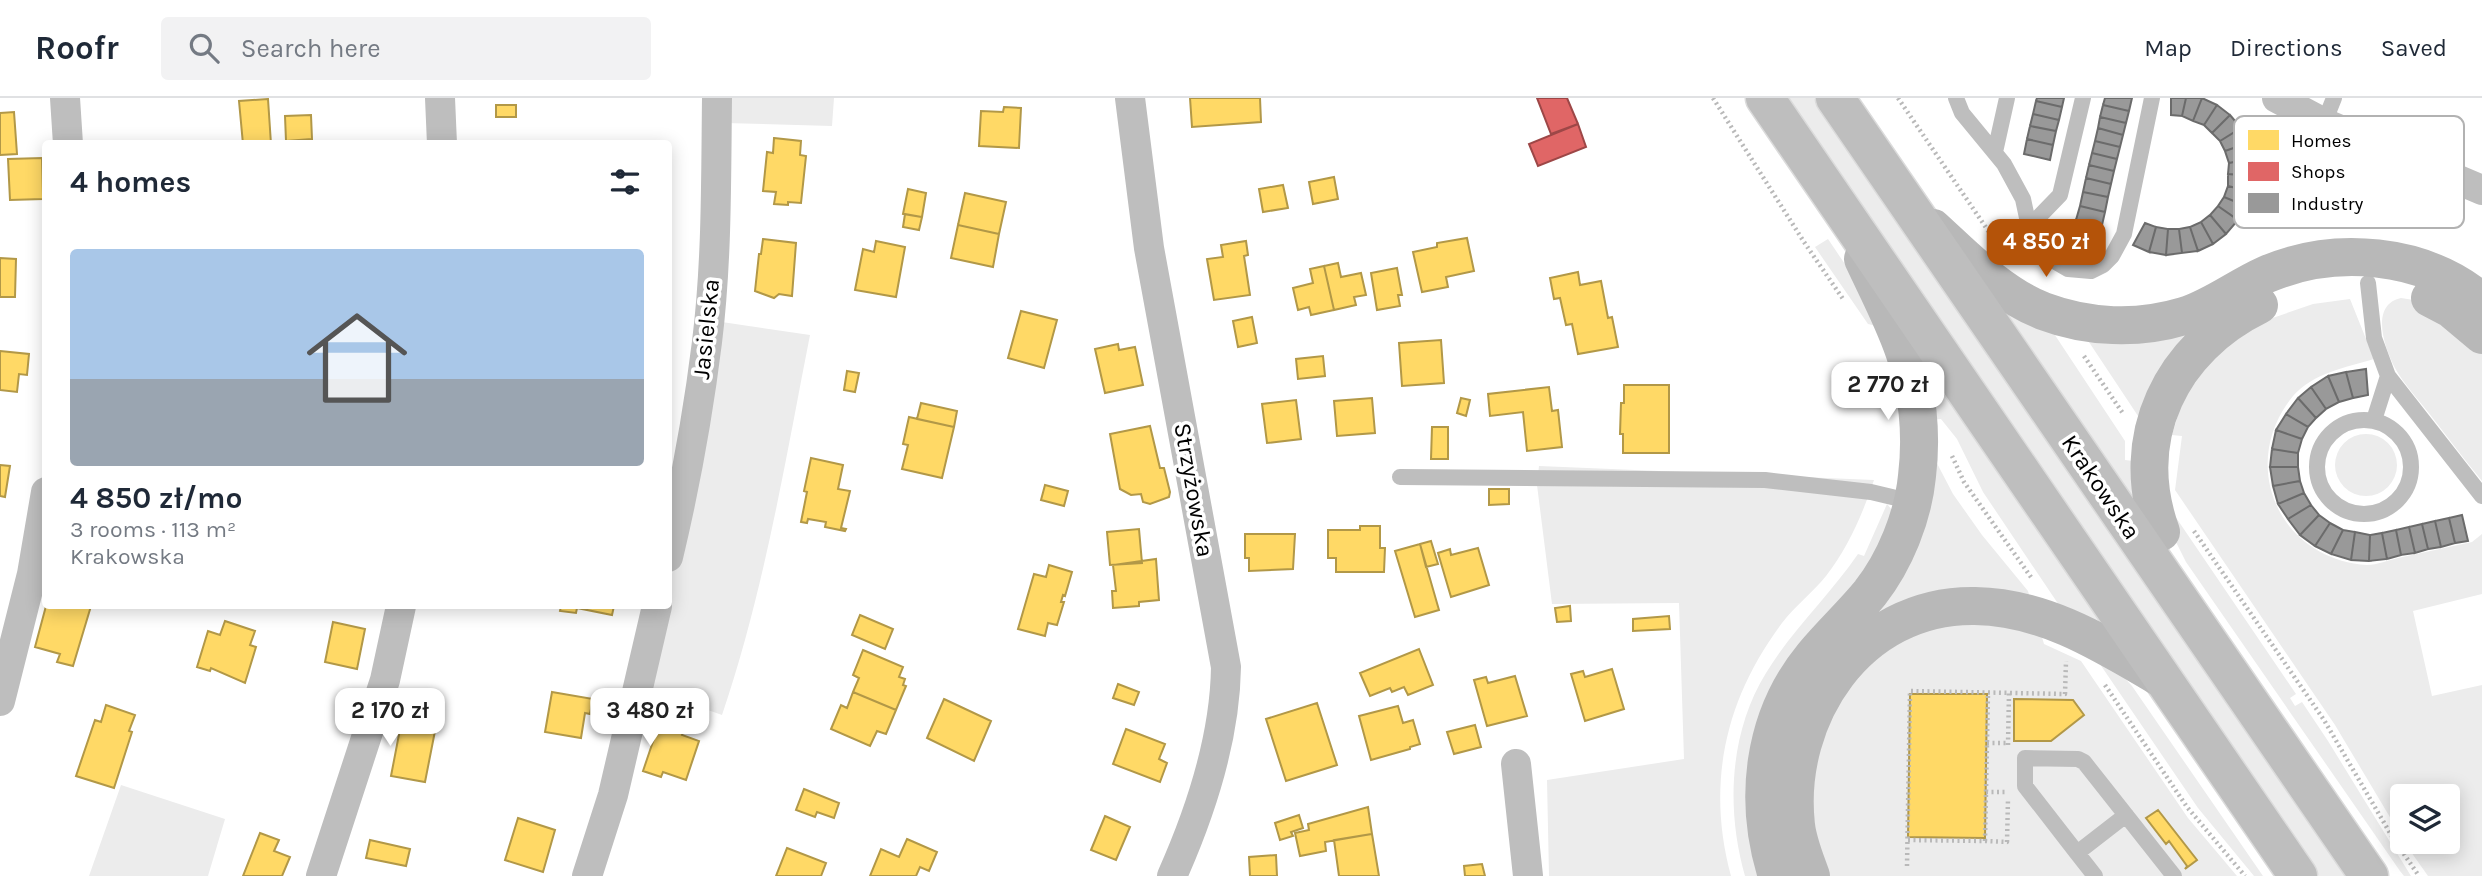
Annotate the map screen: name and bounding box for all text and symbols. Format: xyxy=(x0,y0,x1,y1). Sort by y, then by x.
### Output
search box xyxy=(161,17,651,80)
text: Roofr xyxy=(35,29,119,67)
icon: search xyxy=(185,29,223,67)
text: Search here xyxy=(241,33,381,64)
text: Map xyxy=(2144,34,2192,62)
text: Directions xyxy=(2230,34,2343,62)
text: Saved xyxy=(2381,34,2447,62)
legend xyxy=(2234,116,2464,228)
text: Homes xyxy=(2291,130,2352,152)
text: Shops xyxy=(2291,161,2345,183)
icon: filters xyxy=(606,163,644,201)
text: 4 homes xyxy=(70,164,191,200)
text: Industry xyxy=(2291,193,2364,215)
pin: 4 850 zł xyxy=(1974,220,2118,279)
text: 4 850 zł xyxy=(2003,228,2089,255)
street label: Jasielska xyxy=(687,277,725,381)
icon: home xyxy=(294,295,420,421)
pin: 2 770 zł xyxy=(1816,362,1960,422)
text: 2 770 zł xyxy=(1847,371,1929,398)
street label: Strzyżowska xyxy=(1168,421,1220,559)
street label: Krakowska xyxy=(2056,429,2146,545)
text: 4 850 zł/mo xyxy=(70,480,242,516)
text: 3 rooms · 113 m² xyxy=(70,516,236,543)
text: Krakowska xyxy=(70,543,185,570)
pin: 2 170 zł xyxy=(318,688,462,748)
pin: 3 480 zł xyxy=(578,688,722,748)
text: 2 170 zł xyxy=(351,697,429,724)
text: 3 480 zł xyxy=(606,697,694,724)
map controls xyxy=(2390,784,2460,854)
button: layers xyxy=(2390,784,2460,854)

